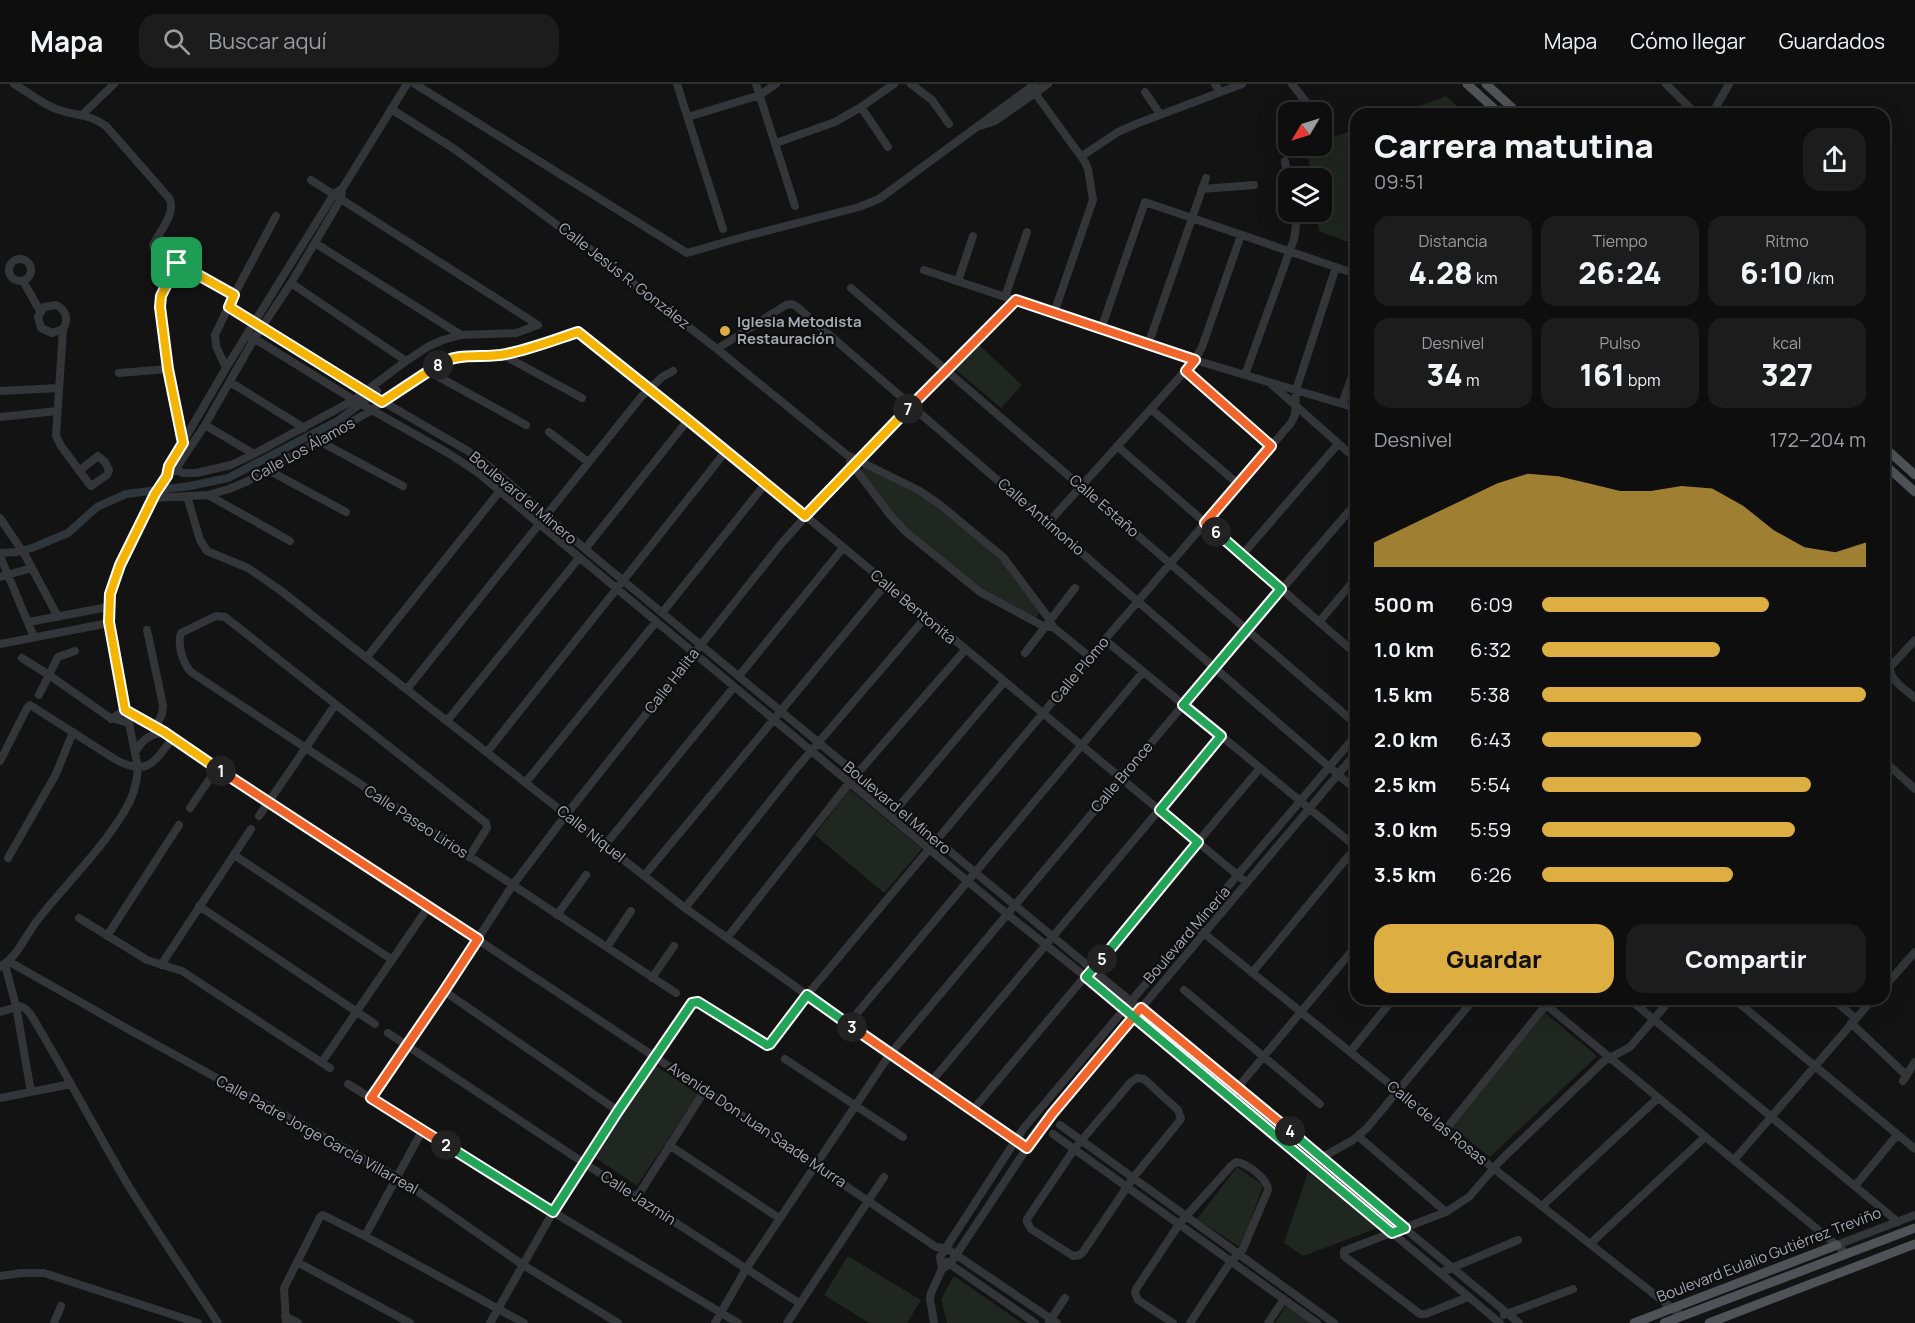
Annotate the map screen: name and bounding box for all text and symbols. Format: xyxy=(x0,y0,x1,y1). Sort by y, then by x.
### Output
search box xyxy=(139,14,559,68)
text: Mapa xyxy=(30,22,103,60)
icon: search xyxy=(160,25,193,58)
text: Buscar aquí xyxy=(208,26,327,56)
text: Mapa xyxy=(1544,27,1597,55)
text: Cómo llegar xyxy=(1630,27,1746,55)
text: Guardados xyxy=(1779,27,1885,55)
north arrow xyxy=(1278,102,1332,156)
map controls xyxy=(1278,102,1332,222)
text: Carrera matutina xyxy=(1374,123,1654,168)
button: share xyxy=(1803,128,1866,191)
button: layers xyxy=(1278,168,1332,222)
text: 09:51 xyxy=(1374,168,1424,195)
street label: Calle Jesús R. González xyxy=(554,218,695,334)
text: Distancia xyxy=(1419,230,1487,252)
text: Tiempo xyxy=(1593,230,1647,252)
text: Ritmo xyxy=(1765,230,1809,252)
pin xyxy=(151,237,202,288)
icon: arrive xyxy=(160,246,193,279)
text: 4.28 xyxy=(1409,252,1473,293)
text: 26:24 xyxy=(1578,252,1662,293)
text: 6:10 xyxy=(1740,252,1803,293)
text: km xyxy=(1473,267,1497,289)
text: /km xyxy=(1803,267,1834,289)
place label: Iglesia Metodista Restauración xyxy=(737,311,862,349)
marker: Iglesia Metodista Restauración xyxy=(718,324,732,338)
text: Desnivel xyxy=(1422,332,1484,354)
text: Pulso xyxy=(1600,332,1640,354)
text: kcal xyxy=(1772,332,1802,354)
pin: 8 xyxy=(423,350,453,380)
text: 8 xyxy=(433,354,443,376)
text: 34 xyxy=(1427,354,1463,395)
text: 161 xyxy=(1579,354,1625,395)
text: 327 xyxy=(1761,354,1813,395)
text: m xyxy=(1463,369,1479,391)
text: bpm xyxy=(1625,369,1661,391)
pin: 7 xyxy=(893,394,923,424)
text: 7 xyxy=(904,398,912,420)
street label: Calle Los Álamos xyxy=(247,412,359,487)
text: Desnivel xyxy=(1374,426,1452,453)
text: 172–204 m xyxy=(1770,426,1866,453)
street label: Boulevard el Minero xyxy=(465,446,582,549)
street label: Calle Estaño xyxy=(1065,469,1144,542)
street label: Calle Antimonio xyxy=(993,473,1089,560)
pin: 6 xyxy=(1201,517,1231,547)
text: 6 xyxy=(1211,521,1221,543)
street label: Calle Bentonita xyxy=(866,565,961,649)
text: 500 m xyxy=(1374,591,1434,618)
text: 6:09 xyxy=(1470,591,1513,618)
street label: Calle Plomo xyxy=(1046,632,1114,707)
text: 1.0 km xyxy=(1374,636,1434,663)
text: 6:32 xyxy=(1470,636,1511,663)
street label: Calle Halita xyxy=(639,644,704,718)
text: 1.5 km xyxy=(1374,681,1433,708)
text: 5:38 xyxy=(1470,681,1510,708)
text: 2.0 km xyxy=(1374,726,1438,753)
text: 6:43 xyxy=(1470,726,1511,753)
street label: Calle Bronce xyxy=(1086,736,1158,817)
pin: 1 xyxy=(206,756,236,786)
street label: Boulevard el Minero xyxy=(839,756,956,859)
text: 1 xyxy=(217,760,225,782)
text: 2.5 km xyxy=(1374,771,1436,798)
text: 5:54 xyxy=(1470,771,1511,798)
street label: Calle Paseo Lirios xyxy=(360,780,472,863)
street label: Calle Níquel xyxy=(553,800,630,867)
text: 3.0 km xyxy=(1374,816,1438,843)
text: 5:59 xyxy=(1470,816,1512,843)
text: 3.5 km xyxy=(1374,861,1436,888)
text: 6:26 xyxy=(1470,861,1512,888)
street label: Boulevard Minería xyxy=(1138,882,1235,988)
button: Guardar xyxy=(1374,924,1614,993)
button: Compartir xyxy=(1626,924,1866,993)
pin: 5 xyxy=(1087,944,1117,974)
text: 5 xyxy=(1097,948,1107,970)
pin: 3 xyxy=(837,1012,867,1042)
text: 3 xyxy=(847,1016,857,1038)
street label: Avenida Don Juan Saade Murra xyxy=(664,1057,851,1192)
street label: Calle Padre Jorge García Villarreal xyxy=(212,1070,422,1199)
street label: Calle de las Rosas xyxy=(1383,1076,1492,1170)
pin: 4 xyxy=(1275,1116,1305,1146)
text: 4 xyxy=(1285,1120,1295,1142)
pin: 2 xyxy=(431,1130,461,1160)
text: 2 xyxy=(441,1134,451,1156)
street label: Calle Jazmín xyxy=(596,1165,680,1230)
street label: Boulevard Eulalio Gutiérrez Treviño xyxy=(1654,1202,1884,1307)

